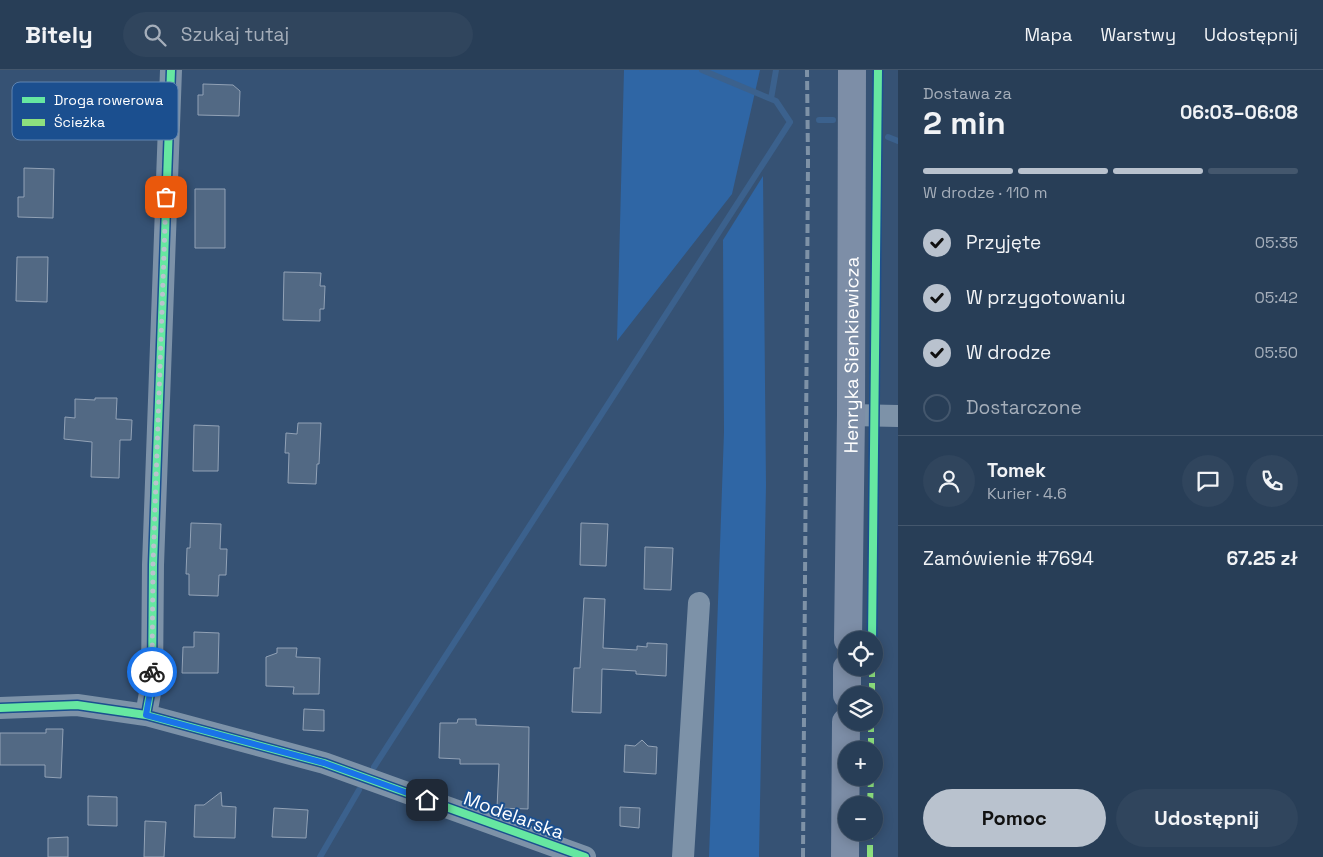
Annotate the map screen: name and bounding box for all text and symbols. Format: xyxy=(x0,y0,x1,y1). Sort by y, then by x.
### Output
search box xyxy=(123,12,473,57)
text: Bitely xyxy=(25,19,93,50)
icon: search xyxy=(141,21,169,49)
text: Szukaj tutaj xyxy=(181,22,289,47)
text: Mapa xyxy=(1025,23,1072,46)
text: Warstwy xyxy=(1100,23,1176,46)
text: Udostępnij xyxy=(1204,23,1298,46)
legend xyxy=(12,82,178,140)
text: Dostawa za xyxy=(923,83,1012,104)
text: Droga rowerowa xyxy=(54,91,163,109)
text: 06:03–06:08 xyxy=(1180,100,1298,125)
text: 2 min xyxy=(923,103,1006,143)
text: Ścieżka xyxy=(54,113,105,131)
pin xyxy=(145,176,187,218)
text: W drodze · 110 m xyxy=(923,182,1047,203)
icon: bag xyxy=(152,183,180,211)
icon: check xyxy=(923,229,951,257)
text: Przyjęte xyxy=(966,230,1041,255)
text: 05:35 xyxy=(1255,232,1298,253)
street label: Henryka Sienkiewicza xyxy=(838,256,864,454)
icon: check xyxy=(923,284,951,312)
text: W przygotowaniu xyxy=(966,285,1126,310)
text: 05:42 xyxy=(1254,287,1298,308)
icon: check xyxy=(923,339,951,367)
text: W drodze xyxy=(966,340,1051,365)
text: 05:50 xyxy=(1254,342,1298,363)
text: Dostarczone xyxy=(966,395,1082,420)
button: person xyxy=(923,455,975,507)
button: chat xyxy=(1182,455,1234,507)
button: phone xyxy=(1246,455,1298,507)
text: Tomek xyxy=(987,458,1046,483)
text: Kurier · 4.6 xyxy=(987,483,1067,504)
text: Zamówienie #7694 xyxy=(923,546,1094,571)
text: 67.25 zł xyxy=(1227,546,1298,571)
map controls xyxy=(838,631,883,841)
button: locate xyxy=(838,631,883,676)
courier xyxy=(127,647,177,697)
icon: bike xyxy=(138,658,166,686)
button: layers xyxy=(838,686,883,731)
button: + xyxy=(838,741,883,786)
pin xyxy=(406,779,448,821)
icon: home xyxy=(413,786,441,814)
street label: Modelarska xyxy=(460,786,568,845)
button: Pomoc xyxy=(923,789,1106,847)
button: Udostępnij xyxy=(1116,789,1298,847)
button: − xyxy=(838,796,883,841)

